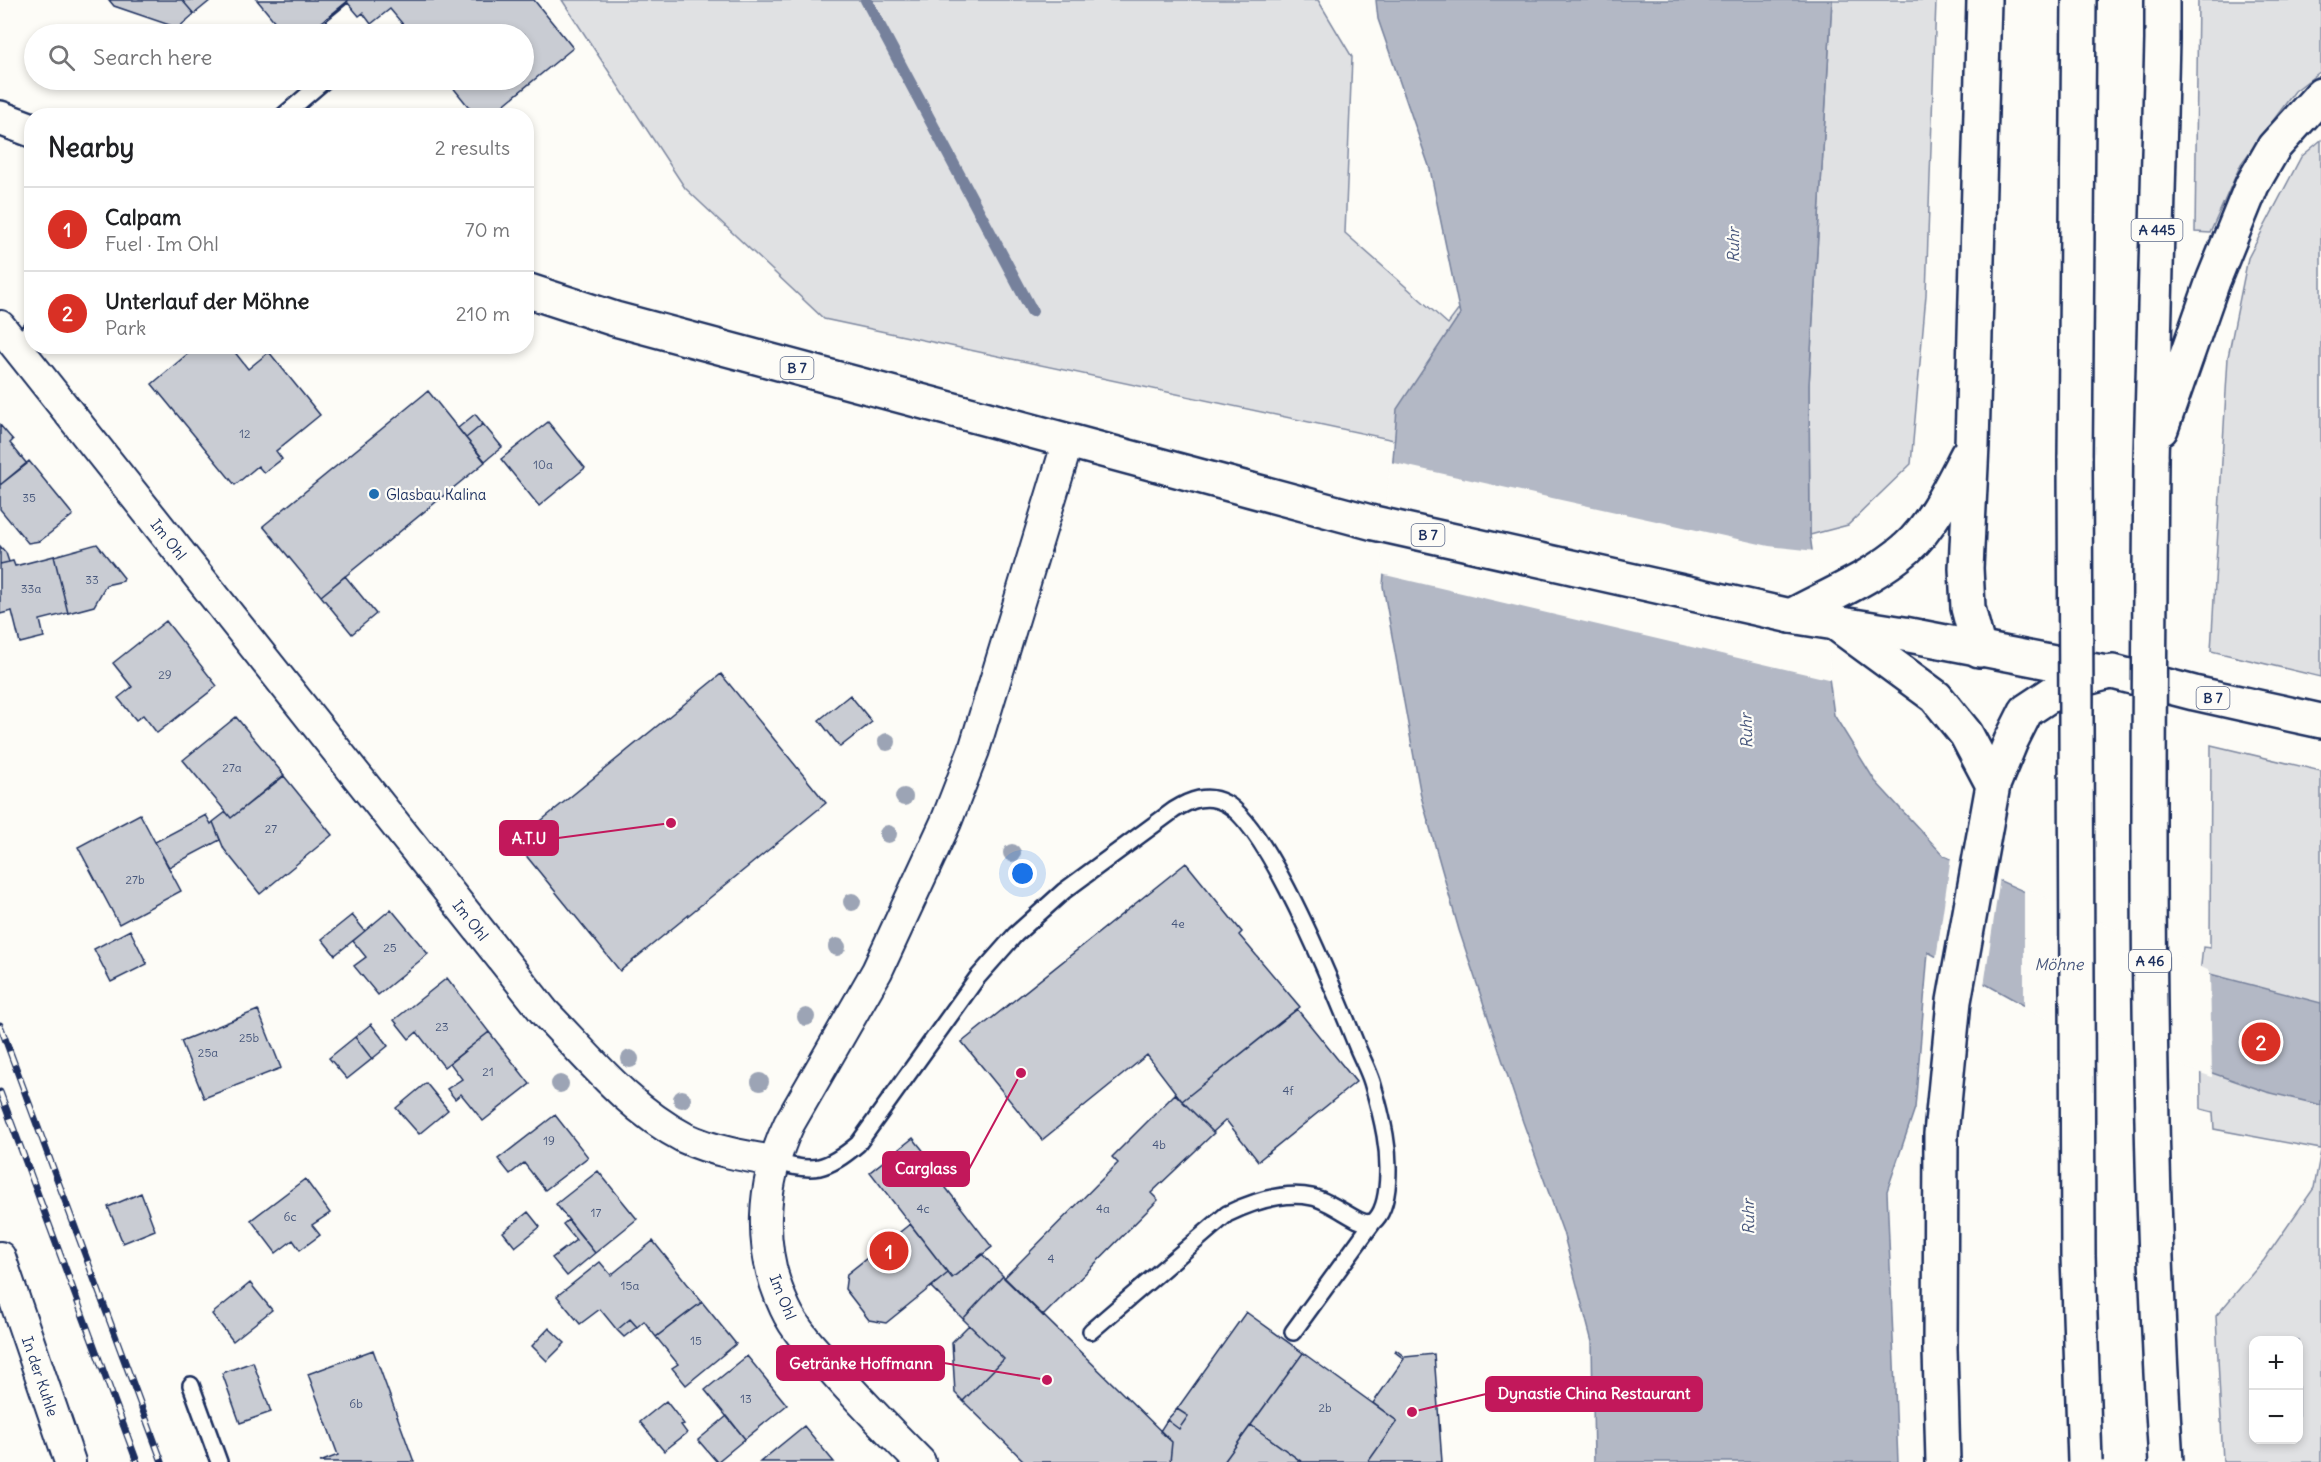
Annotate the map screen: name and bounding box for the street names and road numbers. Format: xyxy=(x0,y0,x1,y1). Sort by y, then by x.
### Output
road number: A 445 xyxy=(2132,219,2182,241)
road number: B 7 xyxy=(780,357,814,379)
street label: Im Ohl xyxy=(147,515,191,563)
road number: B 7 xyxy=(1412,524,1444,546)
road number: B 7 xyxy=(2196,687,2230,709)
street label: Im Ohl xyxy=(449,896,493,944)
road number: A 46 xyxy=(2129,950,2171,972)
street label: Im Ohl xyxy=(765,1272,801,1322)
street label: In der Kuhle xyxy=(18,1334,63,1419)

